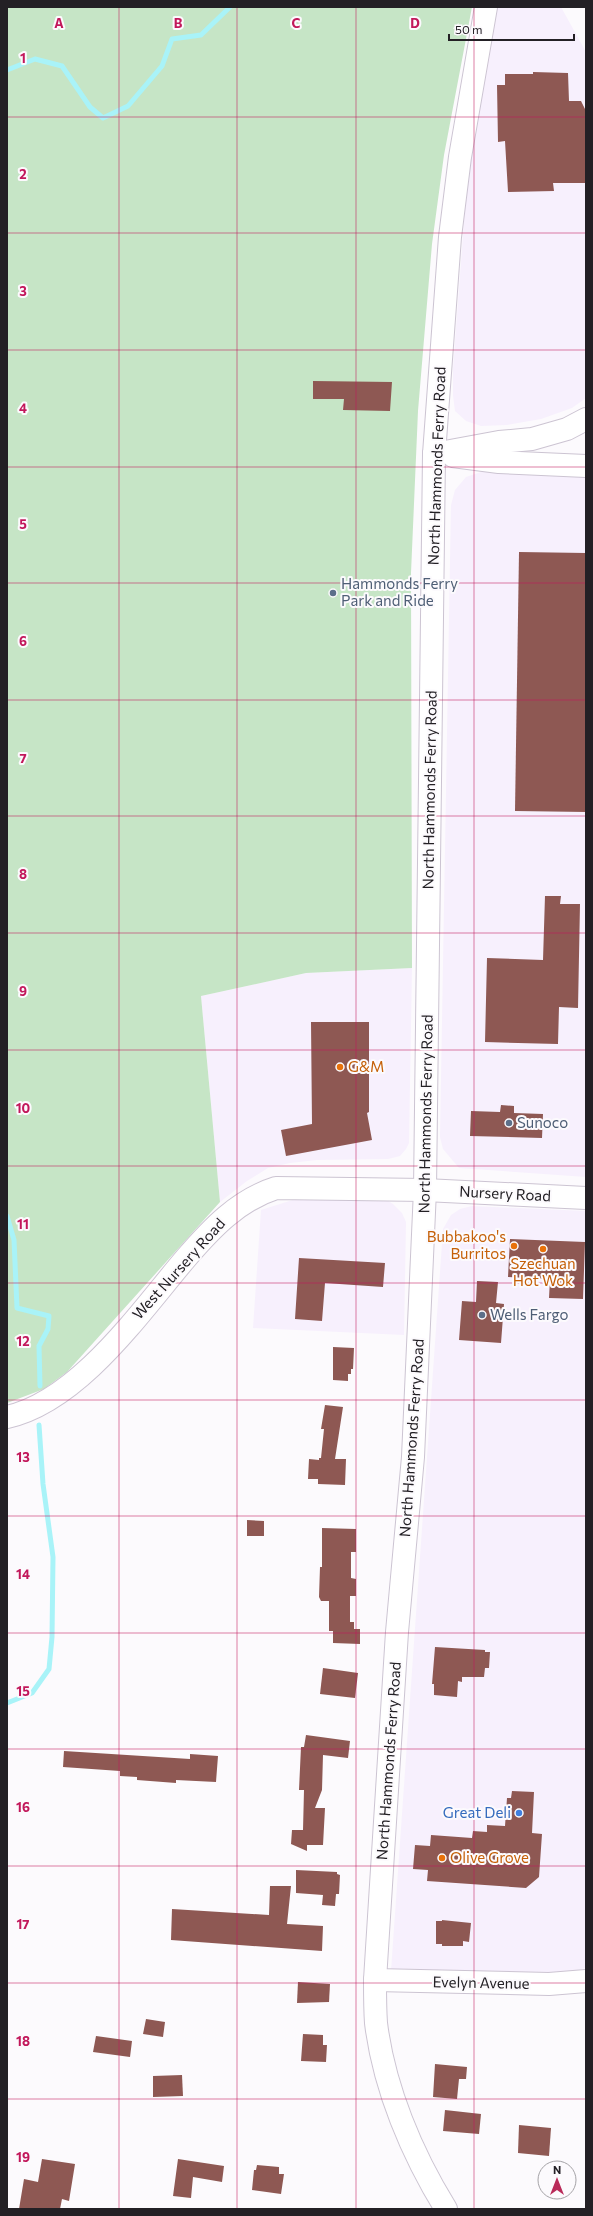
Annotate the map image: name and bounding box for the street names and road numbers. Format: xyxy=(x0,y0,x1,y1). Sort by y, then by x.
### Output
street label: North Hammonds Ferry Road xyxy=(424,366,448,566)
street label: North Hammonds Ferry Road xyxy=(418,690,440,890)
street label: North Hammonds Ferry Road xyxy=(414,1014,436,1214)
street label: Nursery Road xyxy=(459,1182,551,1204)
street label: West Nursery Road xyxy=(128,1214,228,1323)
street label: North Hammonds Ferry Road xyxy=(395,1338,427,1538)
street label: North Hammonds Ferry Road xyxy=(372,1661,404,1861)
street label: Evelyn Avenue xyxy=(432,1972,530,1992)

